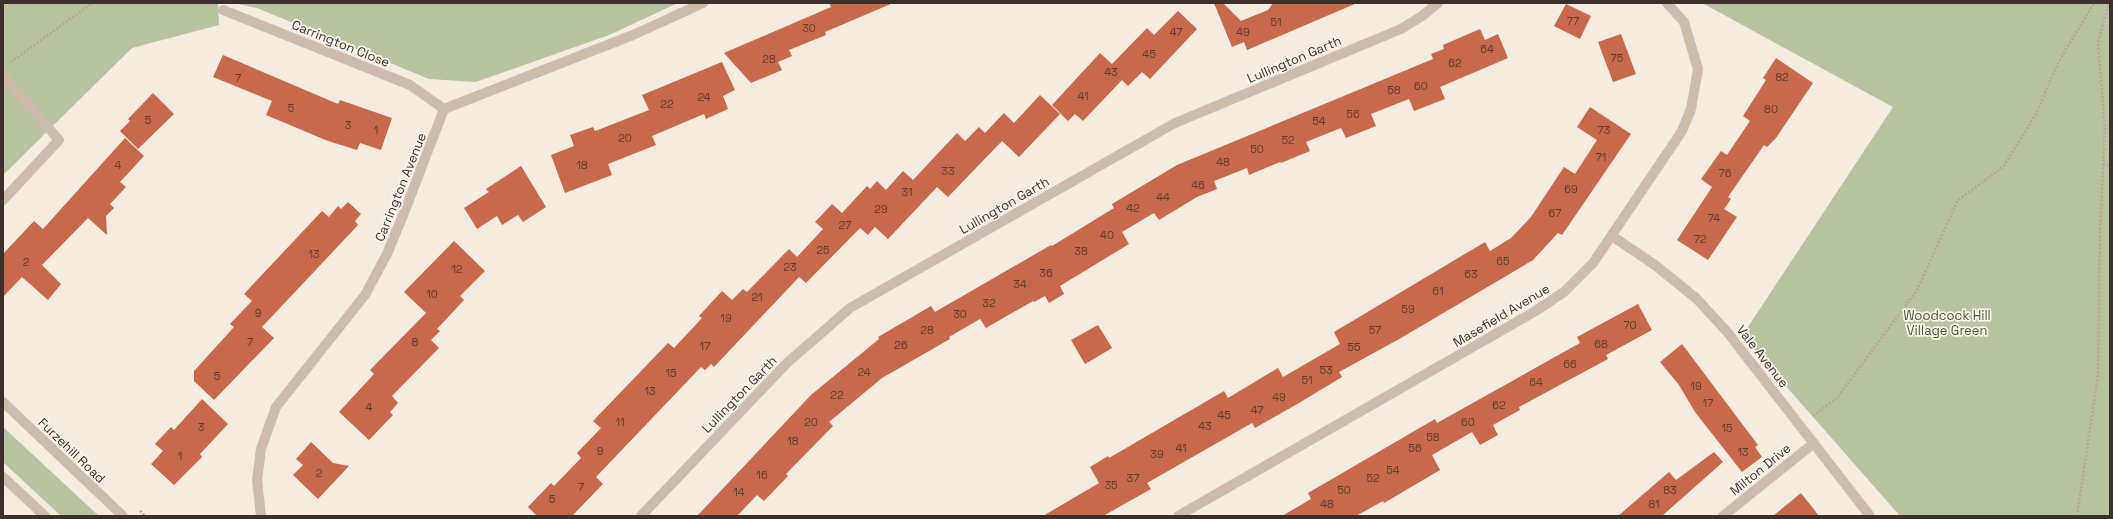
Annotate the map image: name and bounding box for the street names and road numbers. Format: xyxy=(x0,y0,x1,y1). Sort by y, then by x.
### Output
street label: Carrington Close xyxy=(289,16,392,71)
street label: Lullington Garth xyxy=(1244,32,1344,87)
street label: Carrington Avenue xyxy=(371,130,430,244)
street label: Lullington Garth xyxy=(956,173,1052,238)
street label: Masefield Avenue xyxy=(1450,280,1553,351)
street label: Vale Avenue xyxy=(1733,322,1792,391)
street label: Lullington Garth xyxy=(698,352,781,437)
street label: Furzehill Road xyxy=(35,414,109,487)
street label: Milton Drive xyxy=(1726,440,1794,499)

